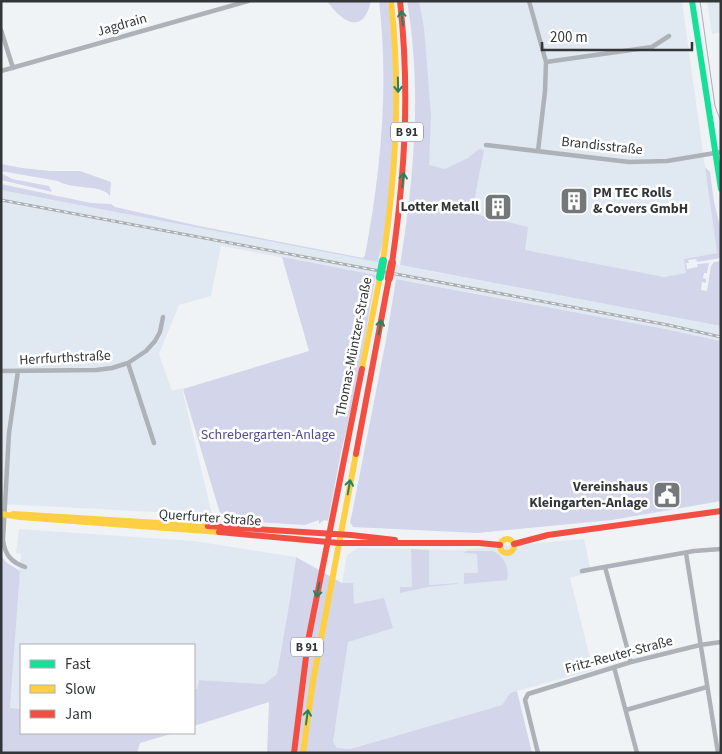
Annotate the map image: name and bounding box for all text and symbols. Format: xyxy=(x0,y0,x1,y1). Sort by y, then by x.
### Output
street label: Jagdrain xyxy=(95,8,149,42)
one-way arrow xyxy=(397,10,407,26)
scale bar xyxy=(542,20,692,52)
text: 200 m xyxy=(550,27,588,48)
one-way arrow xyxy=(393,76,403,92)
road number: B 91 xyxy=(391,122,423,142)
street label: Brandisstraße xyxy=(560,132,644,160)
one-way arrow xyxy=(399,172,408,188)
place label: PM TEC Rolls & Covers GmbH xyxy=(593,183,688,219)
building icon: PM TEC Rolls & Covers GmbH xyxy=(559,186,589,216)
building icon: Lotter Metall xyxy=(483,192,513,222)
place label: Lotter Metall xyxy=(400,197,479,217)
street label: Thomas-Müntzer-Straße xyxy=(331,275,377,418)
one-way arrow xyxy=(376,320,385,336)
street label: Herrfurthstraße xyxy=(19,346,111,370)
park label: Schrebergarten-Anlage xyxy=(201,425,335,445)
place label: Vereinshaus Kleingarten-Anlage xyxy=(529,477,648,513)
one-way arrow xyxy=(345,479,355,495)
public building icon: Vereinshaus Kleingarten-Anlage xyxy=(652,480,682,510)
street label: Querfurter Straße xyxy=(158,504,262,532)
one-way arrow xyxy=(313,581,323,597)
street label: Fritz-Reuter-Straße xyxy=(563,631,675,679)
road number: B 91 xyxy=(291,638,323,656)
legend xyxy=(20,644,195,734)
text: Fast xyxy=(65,654,91,675)
text: Slow xyxy=(65,679,96,700)
text: Jam xyxy=(65,704,92,725)
one-way arrow xyxy=(302,709,312,725)

